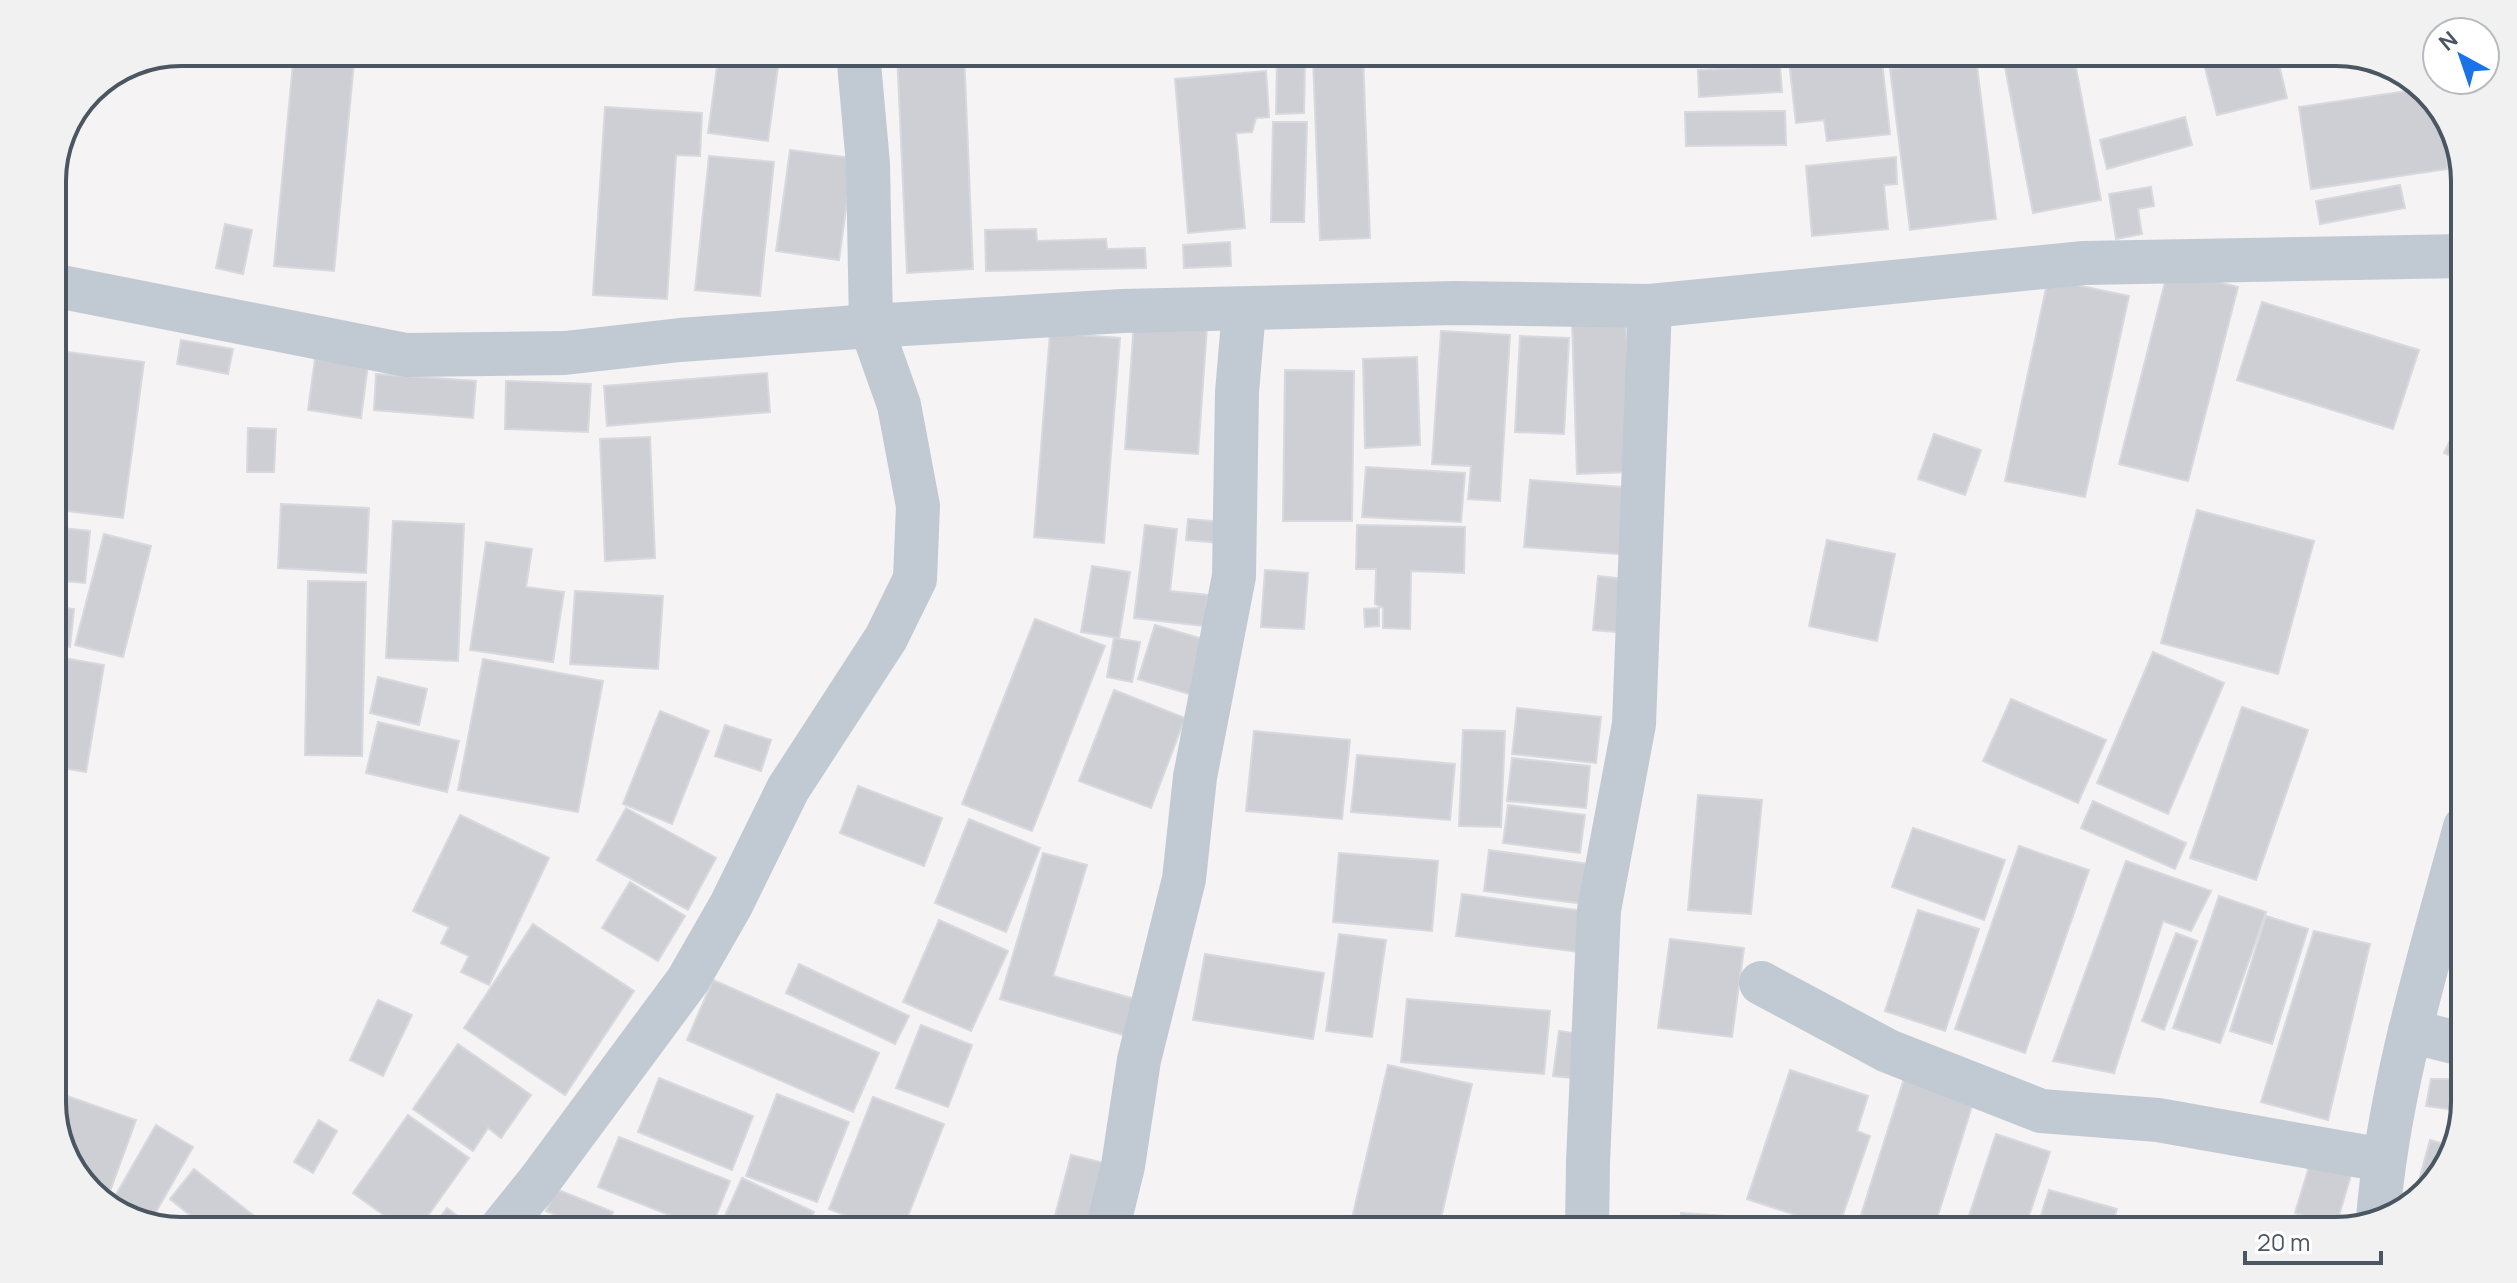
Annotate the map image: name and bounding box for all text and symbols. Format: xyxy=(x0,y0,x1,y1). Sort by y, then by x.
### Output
north arrow xyxy=(2421,16,2501,96)
text: N xyxy=(2432,24,2464,57)
scale bar xyxy=(2245,1215,2381,1265)
text: 20 m xyxy=(2257,1225,2310,1258)

